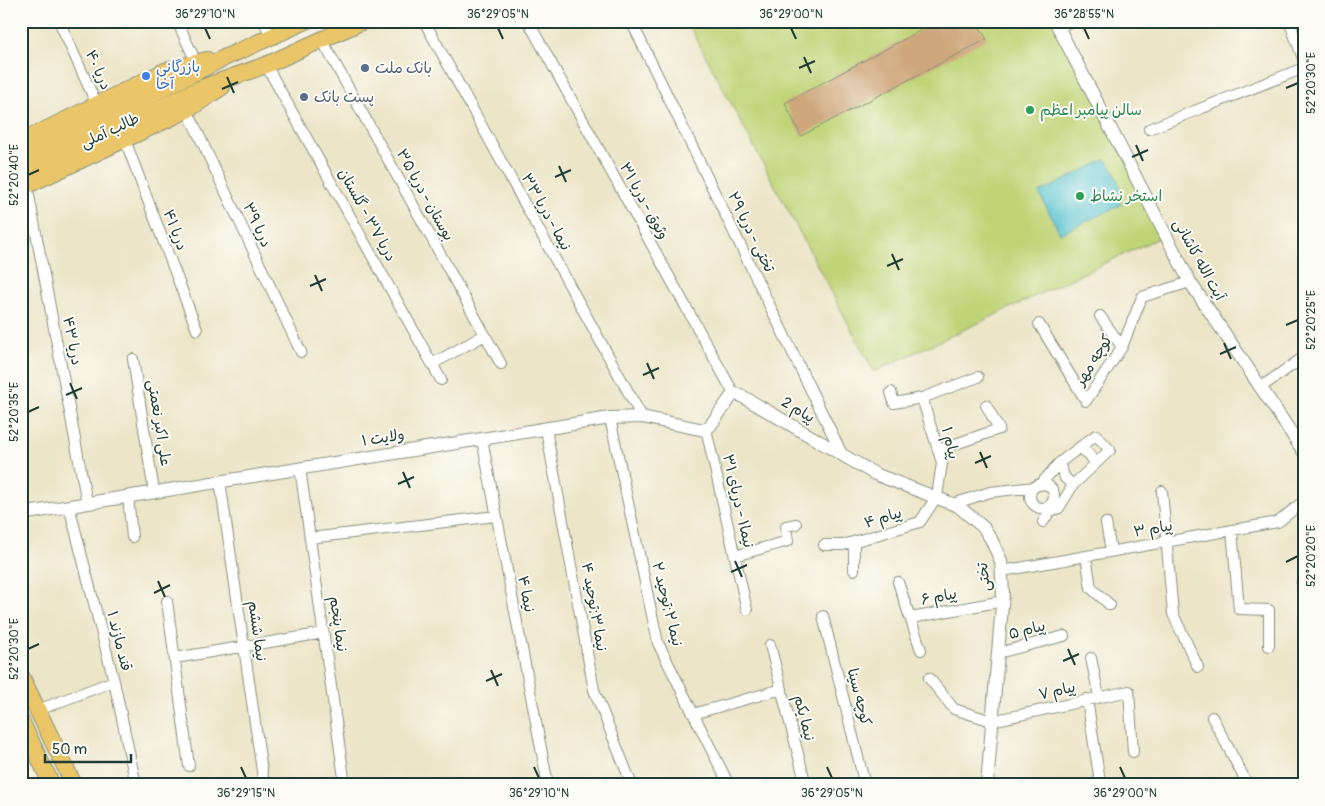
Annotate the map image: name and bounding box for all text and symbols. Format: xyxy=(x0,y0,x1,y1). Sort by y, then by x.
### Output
text: 36°29'10"N xyxy=(175,7,235,22)
text: 36°29'05"N xyxy=(467,7,529,22)
text: 36°29'00"N xyxy=(759,7,823,22)
text: 36°28'55"N xyxy=(1054,7,1114,22)
street label: دریا ۴۰ xyxy=(81,47,115,93)
text: 52°20'30"E xyxy=(1304,52,1319,114)
place label: بازرگانی آخا xyxy=(156,58,200,94)
place label: بانک ملت xyxy=(375,59,432,78)
marker: بانک ملت xyxy=(359,62,371,74)
marker: بازرگانی آخا xyxy=(140,70,152,82)
place label: پست بانک xyxy=(314,88,374,107)
marker: پست بانک xyxy=(298,91,310,103)
place label: سالن پیامبر اعظم xyxy=(1040,101,1142,122)
marker: سالن پیامبر اعظم xyxy=(1024,104,1036,116)
street label: طالب آملی xyxy=(78,109,142,153)
text: 52°20'40"E xyxy=(7,144,22,206)
street label: بوستان - دریا ۳۵ xyxy=(392,146,458,244)
street label: وثوق - دریا ۳۱ xyxy=(615,159,673,243)
street label: دریا ۳۷ - گلستان xyxy=(334,165,400,265)
street label: نیما - دریا ۳۳ xyxy=(517,170,575,254)
place label: استخر نشاط xyxy=(1090,187,1162,206)
street label: تختی - دریا ۲۹ xyxy=(723,189,779,276)
marker: استخر نشاط xyxy=(1074,190,1086,202)
street label: دریا ۳۹ xyxy=(238,200,276,250)
street label: دریا ۴۱ xyxy=(159,207,191,253)
street label: آیت الله کاشانی xyxy=(1169,216,1230,305)
text: 52°20'25"E xyxy=(1304,290,1319,350)
street label: دریا ۴۳ xyxy=(58,315,86,367)
street label: کوچه مهر xyxy=(1070,331,1117,391)
street label: علی اکبر نعمتی xyxy=(143,378,175,468)
text: 52°20'35"E xyxy=(7,382,22,442)
street label: پیام 2 xyxy=(777,393,818,428)
street label: ولایت ۱ xyxy=(360,425,406,451)
street label: پیام ۱ xyxy=(936,425,963,461)
street label: نیما۱ - دریای ۳۱ xyxy=(718,452,758,550)
street label: پیام ۴ xyxy=(862,503,904,534)
street label: پيام ۳ xyxy=(1132,516,1174,543)
text: 52°20'20"E xyxy=(1304,525,1319,587)
street label: نیما ۲;توحید ۲ xyxy=(647,560,687,648)
street label: نیما ۳;توحید ۴ xyxy=(577,561,611,653)
street label: تختی xyxy=(973,561,995,593)
street label: نیما ۴ xyxy=(513,574,539,614)
street label: پیام ۶ xyxy=(919,584,959,611)
street label: نیما پنجم xyxy=(323,595,351,653)
street label: نیما ششم xyxy=(241,599,271,663)
street label: قند مازند ۱ xyxy=(102,609,136,673)
street label: پیام ۵ xyxy=(1007,616,1048,645)
text: 52°20'30"E xyxy=(7,618,22,680)
street label: کوچه سینا xyxy=(843,666,875,728)
street label: پیام ۷ xyxy=(1037,678,1078,705)
street label: نیما یکم xyxy=(787,693,819,743)
scale bar xyxy=(45,731,131,763)
text: 50 m xyxy=(52,740,87,759)
text: 36°29'15"N xyxy=(217,786,275,801)
text: 36°29'10"N xyxy=(509,786,569,801)
text: 36°29'05"N xyxy=(801,786,863,801)
text: 36°29'00"N xyxy=(1093,786,1157,801)

